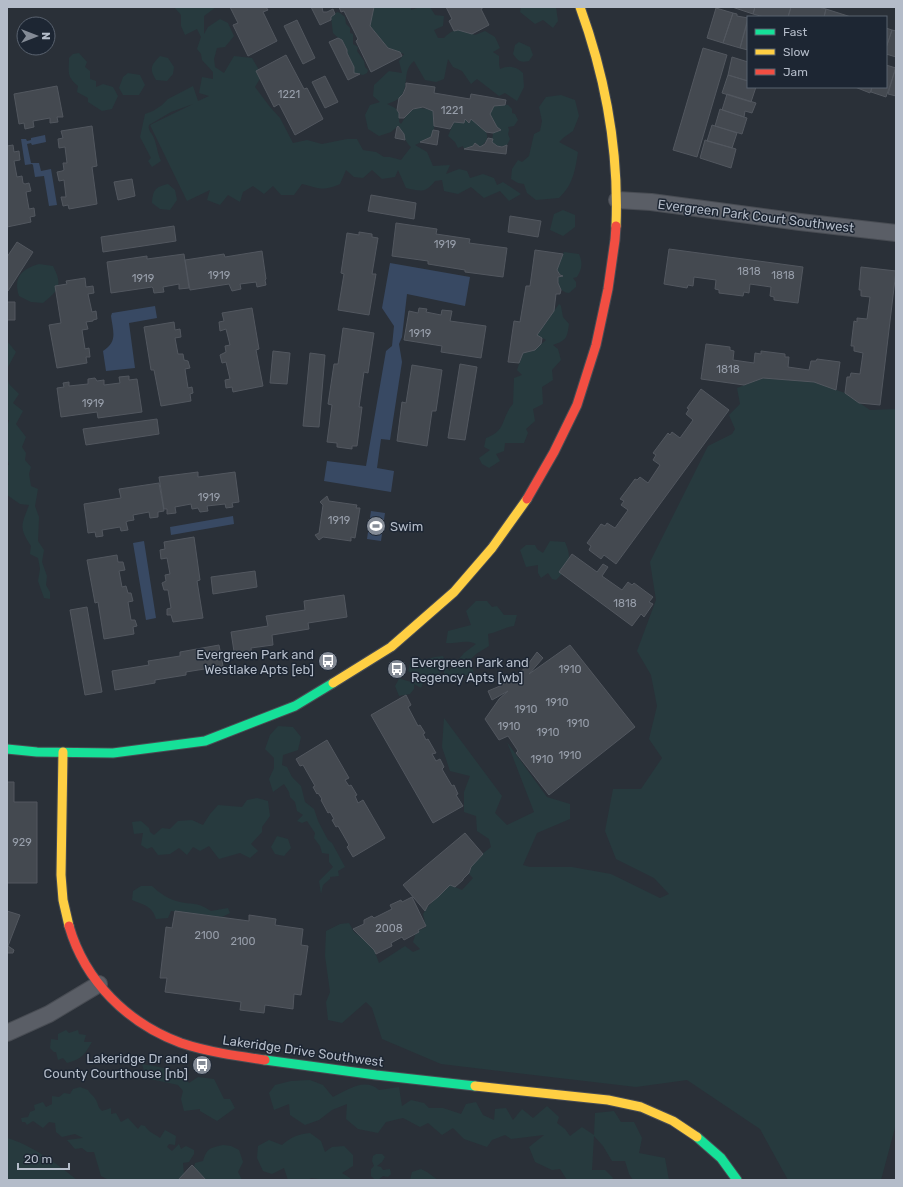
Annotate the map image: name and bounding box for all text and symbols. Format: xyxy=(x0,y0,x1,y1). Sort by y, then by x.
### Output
north arrow xyxy=(16,16,56,56)
legend xyxy=(747,16,887,88)
text: Fast xyxy=(783,25,807,39)
text: N xyxy=(39,32,52,40)
text: Slow xyxy=(783,45,810,59)
text: Jam xyxy=(783,65,808,79)
house number: 1221 xyxy=(278,88,300,101)
house number: 1221 xyxy=(441,104,463,117)
street label: Evergreen Park Court Southwest xyxy=(657,197,855,236)
house number: 1919 xyxy=(434,238,456,251)
house number: 1818 xyxy=(737,265,761,278)
house number: 1919 xyxy=(208,269,230,282)
house number: 1818 xyxy=(771,269,795,282)
house number: 1919 xyxy=(132,272,154,285)
house number: 1919 xyxy=(409,327,431,340)
house number: 1818 xyxy=(716,363,740,376)
house number: 1919 xyxy=(82,397,104,410)
house number: 1919 xyxy=(198,491,220,504)
house number: 1919 xyxy=(328,514,350,527)
sports icon: Swim xyxy=(365,515,387,537)
place label: Swim xyxy=(390,519,423,534)
house number: 1818 xyxy=(613,597,637,610)
place label: Evergreen Park and Westlake Apts [eb] xyxy=(196,647,314,677)
bus stop icon: Evergreen Park and Westlake Apts [eb] xyxy=(317,650,339,672)
place label: Evergreen Park and Regency Apts [wb] xyxy=(411,655,529,686)
bus stop icon: Evergreen Park and Regency Apts [wb] xyxy=(386,658,408,680)
house number: 1910 xyxy=(559,663,581,676)
house number: 1910 xyxy=(546,696,568,709)
house number: 1910 xyxy=(515,703,537,716)
house number: 1910 xyxy=(567,717,589,730)
house number: 1910 xyxy=(498,720,520,733)
house number: 1910 xyxy=(537,726,559,739)
house number: 1910 xyxy=(559,749,581,762)
house number: 1910 xyxy=(531,753,553,766)
house number: 929 xyxy=(12,836,32,849)
house number: 2008 xyxy=(375,922,403,935)
house number: 2100 xyxy=(194,929,220,942)
house number: 2100 xyxy=(230,935,256,948)
street label: Lakeridge Drive Southwest xyxy=(222,1032,384,1071)
place label: Lakeridge Dr and County Courthouse [nb] xyxy=(44,1051,188,1081)
bus stop icon: Lakeridge Dr and County Courthouse [nb] xyxy=(191,1054,213,1076)
scale bar xyxy=(18,1145,69,1171)
text: 20 m xyxy=(24,1152,52,1166)

